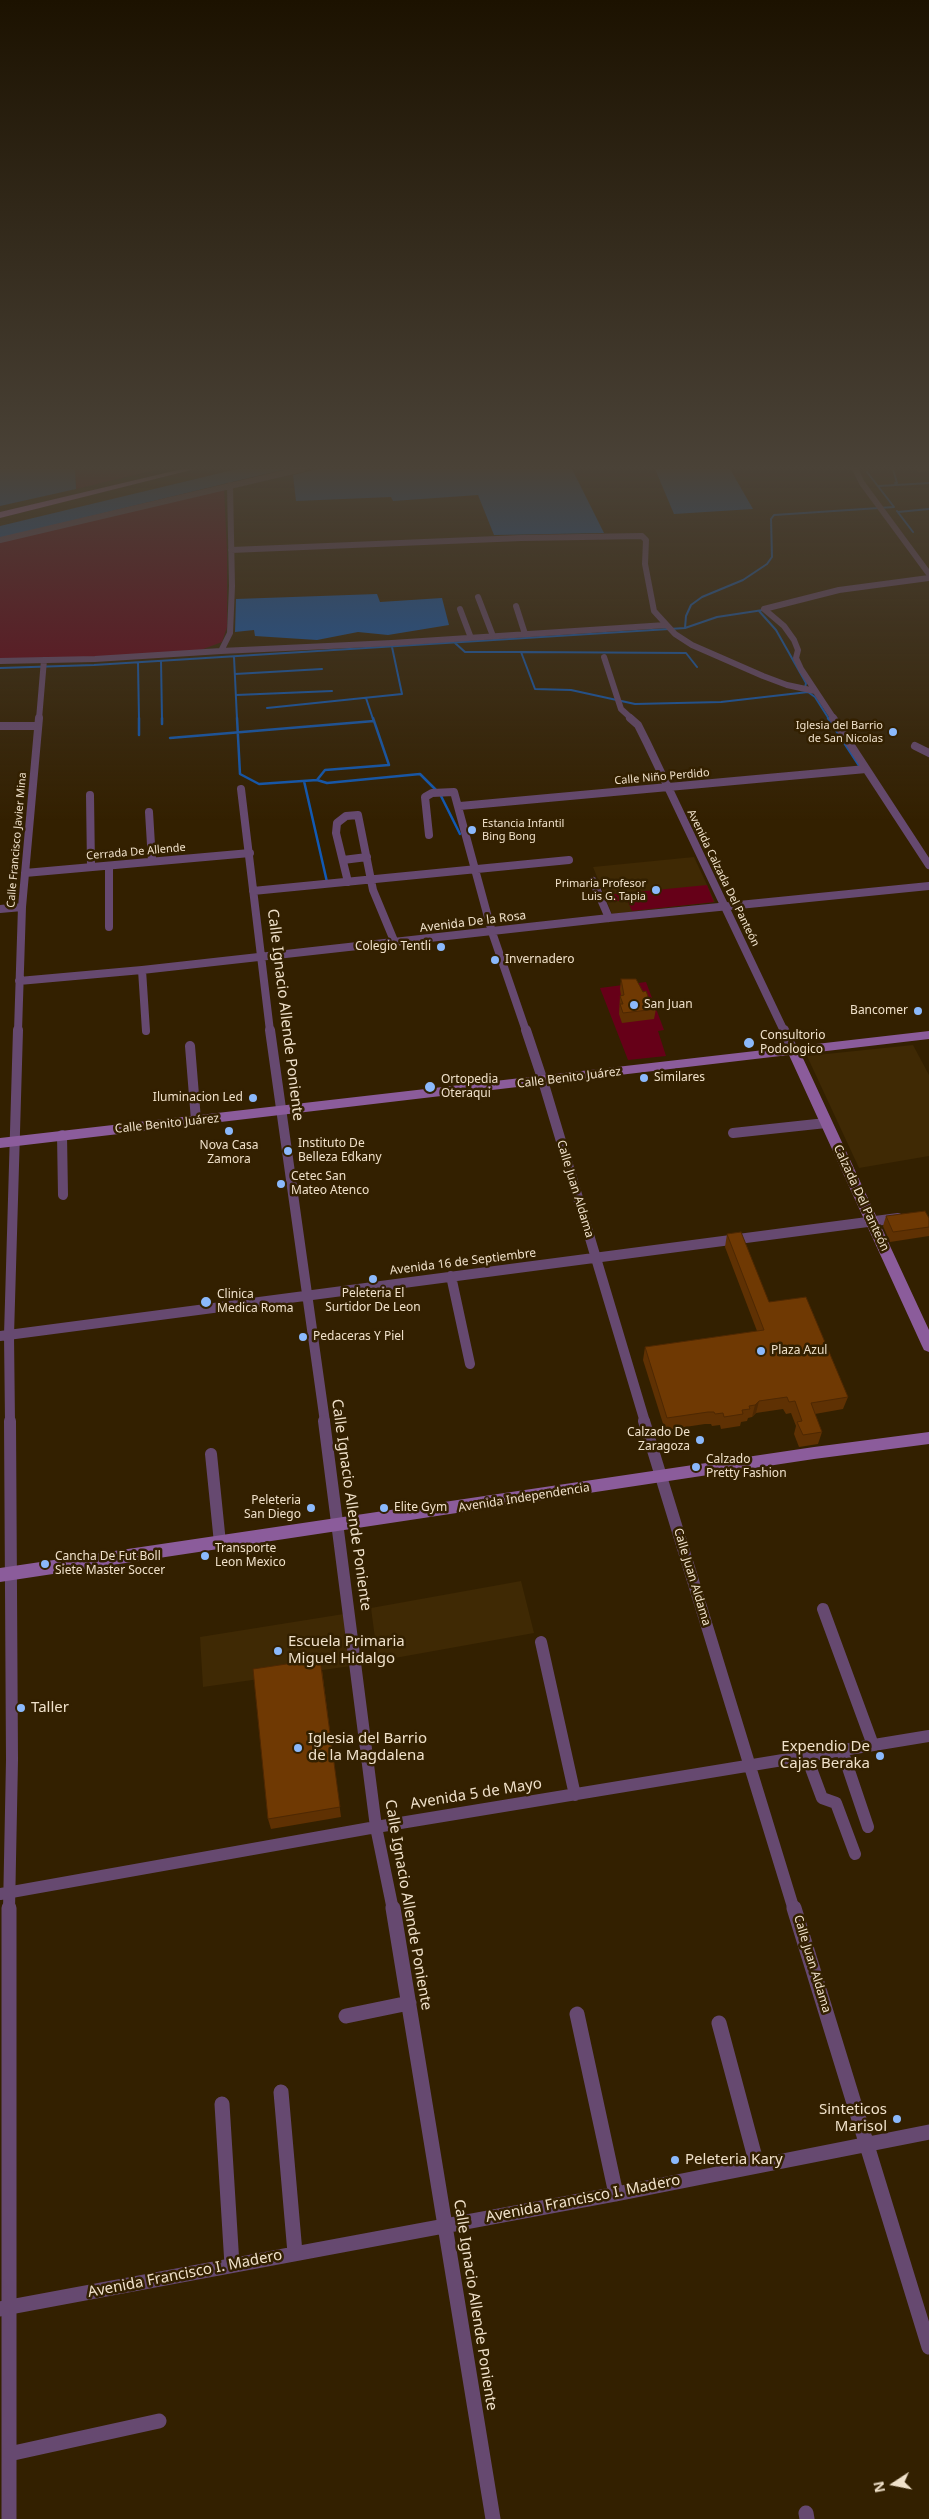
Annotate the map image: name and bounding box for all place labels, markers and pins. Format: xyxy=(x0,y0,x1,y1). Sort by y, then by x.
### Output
place label: Iglesia del Barrio de San Nicolas xyxy=(796,719,883,745)
marker: Iglesia del Barrio de San Nicolas xyxy=(887,726,899,738)
place label: Estancia Infantil Bing Bong xyxy=(482,817,564,843)
marker: Estancia Infantil Bing Bong xyxy=(466,824,478,836)
place label: Primaria Profesor Luis G. Tapia xyxy=(555,877,646,903)
marker: Primaria Profesor Luis G. Tapia xyxy=(650,884,662,896)
place label: Colegio Tentli xyxy=(355,940,431,954)
marker: Colegio Tentli xyxy=(435,941,447,953)
place label: Invernadero xyxy=(505,953,575,967)
marker: Invernadero xyxy=(489,954,501,966)
place label: San Juan xyxy=(644,998,693,1012)
marker: San Juan xyxy=(628,999,640,1011)
place label: Bancomer xyxy=(850,1004,908,1018)
marker: Bancomer xyxy=(912,1005,924,1017)
place label: Consultorio Podologico xyxy=(760,1029,825,1057)
marker: Consultorio Podologico xyxy=(742,1036,756,1050)
place label: Similares xyxy=(654,1071,705,1085)
marker: Similares xyxy=(638,1072,650,1084)
place label: Ortopedia Oteraqui xyxy=(441,1073,498,1101)
marker: Ortopedia Oteraqui xyxy=(423,1080,437,1094)
place label: Iluminacion Led xyxy=(153,1091,243,1105)
marker: Iluminacion Led xyxy=(247,1092,259,1104)
marker: Nova Casa Zamora xyxy=(223,1125,235,1137)
place label: Instituto De Belleza Edkany xyxy=(298,1137,382,1165)
place label: Nova Casa Zamora xyxy=(200,1139,258,1167)
marker: Instituto De Belleza Edkany xyxy=(282,1145,294,1157)
place label: Cetec San Mateo Atenco xyxy=(291,1170,369,1198)
marker: Cetec San Mateo Atenco xyxy=(275,1178,287,1190)
marker: Peleteria El Surtidor De Leon xyxy=(367,1273,379,1285)
place label: Peleteria El Surtidor De Leon xyxy=(325,1287,421,1315)
place label: Clinica Medica Roma xyxy=(217,1288,293,1316)
marker: Clinica Medica Roma xyxy=(199,1295,213,1309)
place label: Pedaceras Y Piel xyxy=(313,1330,404,1344)
marker: Pedaceras Y Piel xyxy=(297,1331,309,1343)
place label: Plaza Azul xyxy=(771,1344,827,1358)
marker: Plaza Azul xyxy=(755,1345,767,1357)
place label: Calzado De Zaragoza xyxy=(627,1426,690,1454)
marker: Calzado De Zaragoza xyxy=(694,1434,706,1446)
place label: Calzado Pretty Fashion xyxy=(706,1453,787,1481)
marker: Calzado Pretty Fashion xyxy=(690,1461,702,1473)
place label: Peleteria San Diego xyxy=(244,1494,301,1522)
place label: Elite Gym xyxy=(394,1501,447,1515)
marker: Peleteria San Diego xyxy=(305,1502,317,1514)
marker: Elite Gym xyxy=(378,1502,390,1514)
place label: Transporte Leon Mexico xyxy=(215,1542,286,1570)
place label: Cancha De Fut Boll Siete Master Soccer xyxy=(55,1550,165,1578)
marker: Transporte Leon Mexico xyxy=(199,1550,211,1562)
marker: Cancha De Fut Boll Siete Master Soccer xyxy=(39,1558,51,1570)
place label: Escuela Primaria Miguel Hidalgo xyxy=(288,1633,405,1668)
marker: Escuela Primaria Miguel Hidalgo xyxy=(272,1645,284,1657)
place label: Taller xyxy=(31,1699,69,1717)
marker: Taller xyxy=(15,1702,27,1714)
place label: Iglesia del Barrio de la Magdalena xyxy=(308,1730,427,1765)
place label: Expendio De Cajas Beraka xyxy=(780,1738,870,1773)
marker: Iglesia del Barrio de la Magdalena xyxy=(292,1742,304,1754)
marker: Expendio De Cajas Beraka xyxy=(874,1750,886,1762)
place label: Sinteticos Marisol xyxy=(819,2101,887,2136)
marker: Sinteticos Marisol xyxy=(891,2113,903,2125)
place label: Peleteria Kary xyxy=(685,2151,783,2169)
marker: Peleteria Kary xyxy=(669,2154,681,2166)

